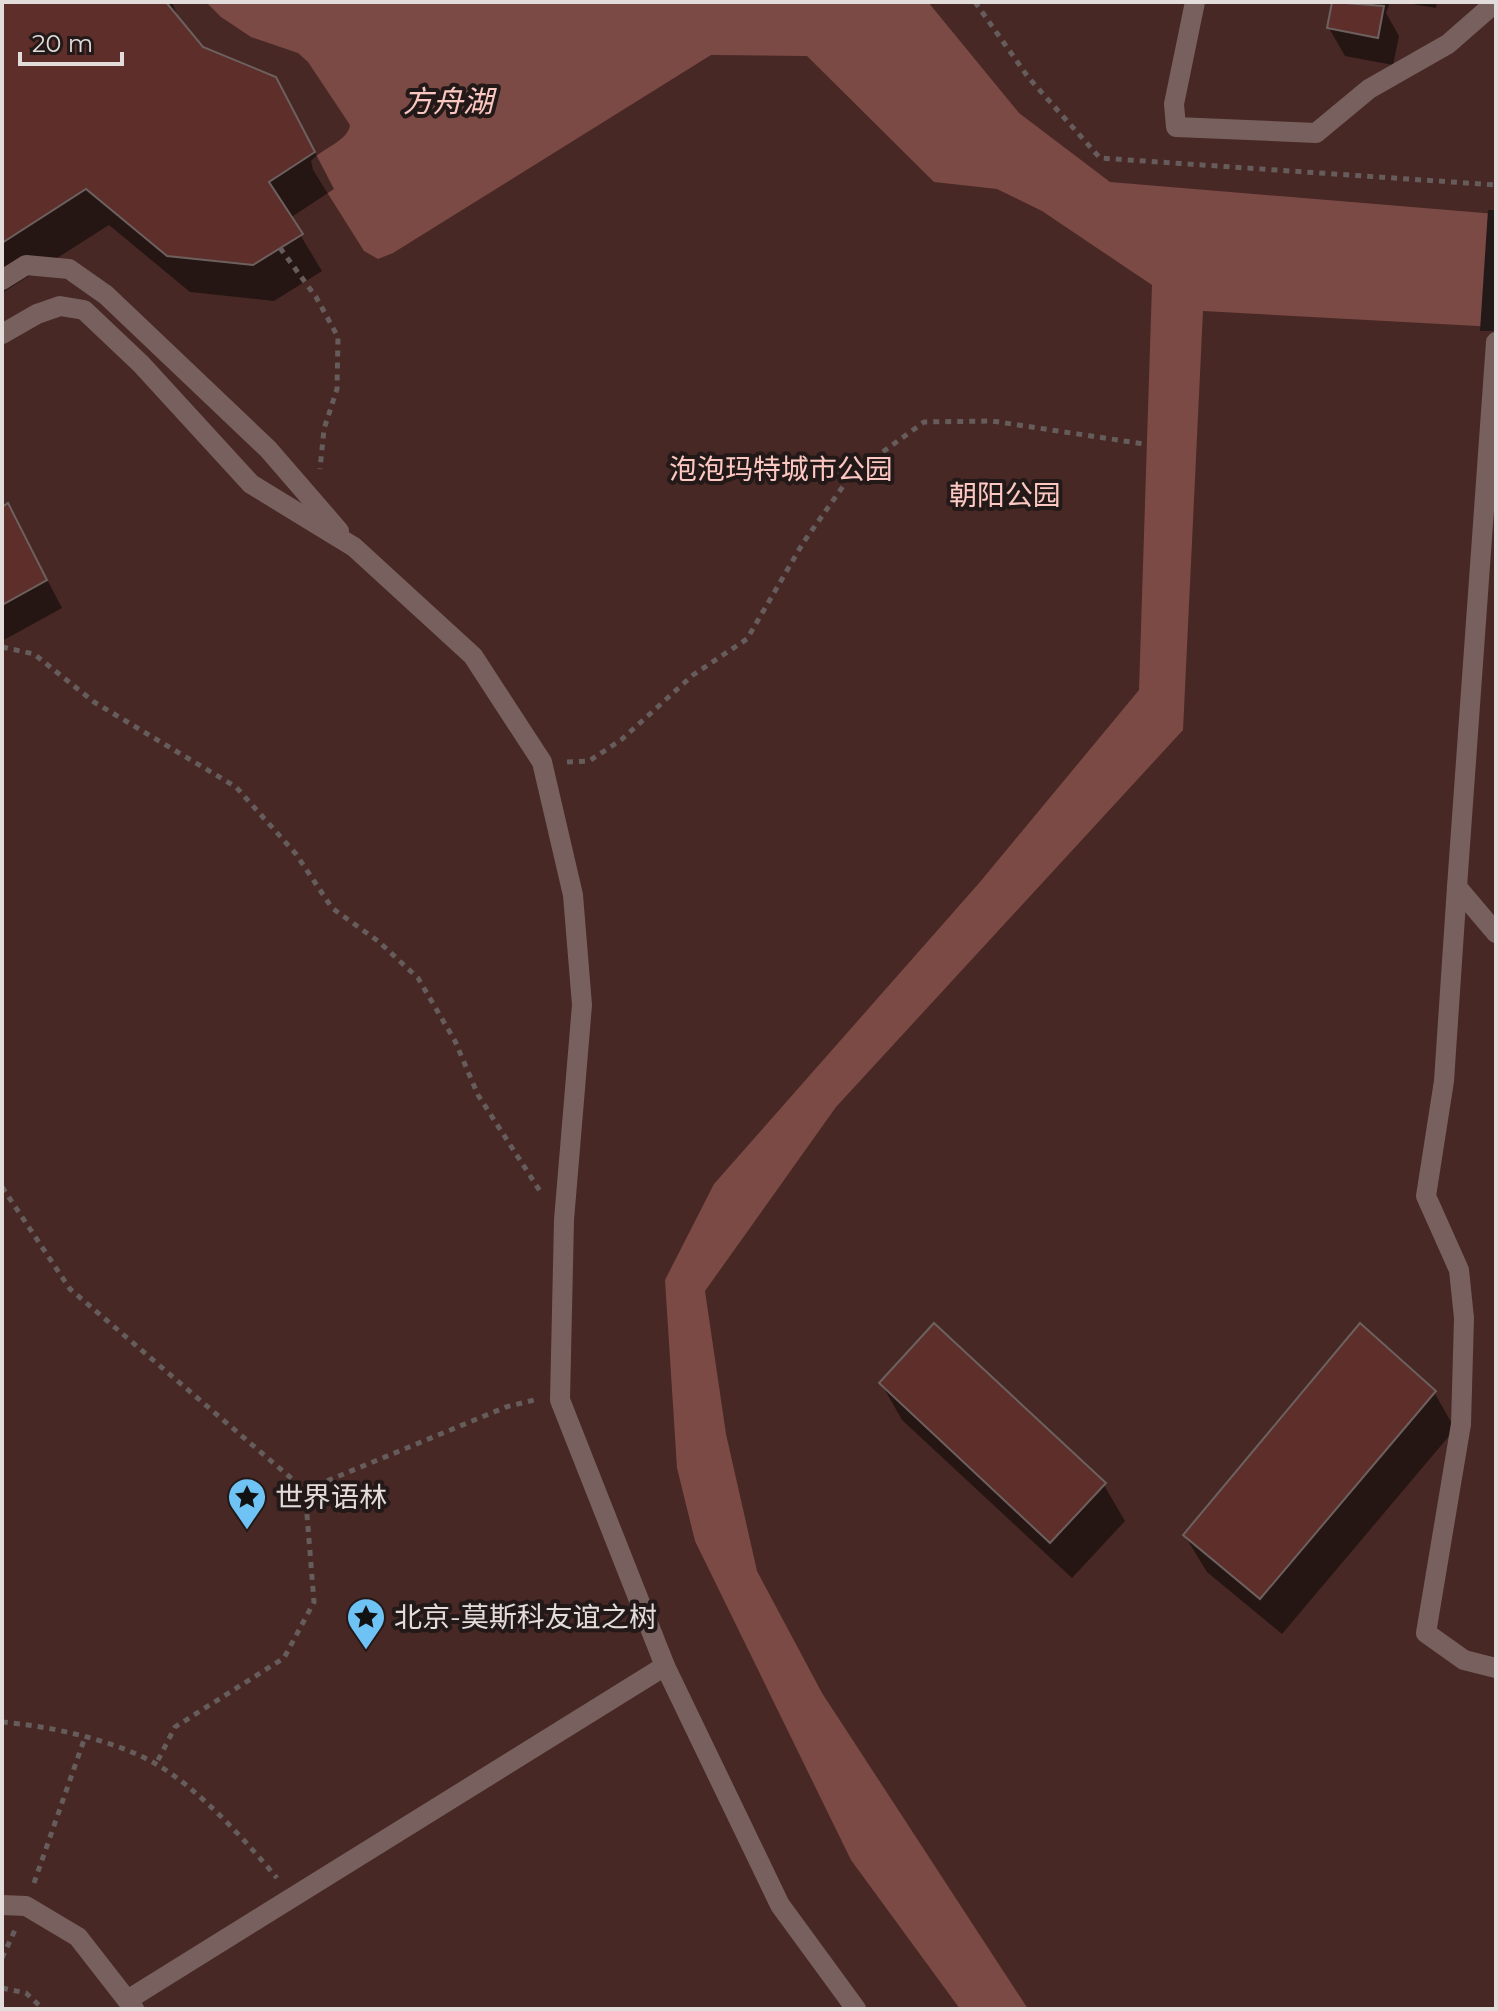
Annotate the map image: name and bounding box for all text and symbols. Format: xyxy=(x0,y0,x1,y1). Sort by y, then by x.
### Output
scale bar xyxy=(20,16,122,66)
text: 20 m xyxy=(32,29,93,58)
water label: 方舟湖 xyxy=(403,83,497,120)
park label: 泡泡玛特城市公园 xyxy=(669,452,893,486)
park label: 朝阳公园 xyxy=(949,478,1061,512)
place icon: 世界语林 xyxy=(226,1476,268,1531)
place label: 世界语林 xyxy=(275,1480,387,1514)
place icon: 北京-莫斯科友谊之树 xyxy=(345,1596,387,1651)
place label: 北京-莫斯科友谊之树 xyxy=(394,1600,657,1634)

